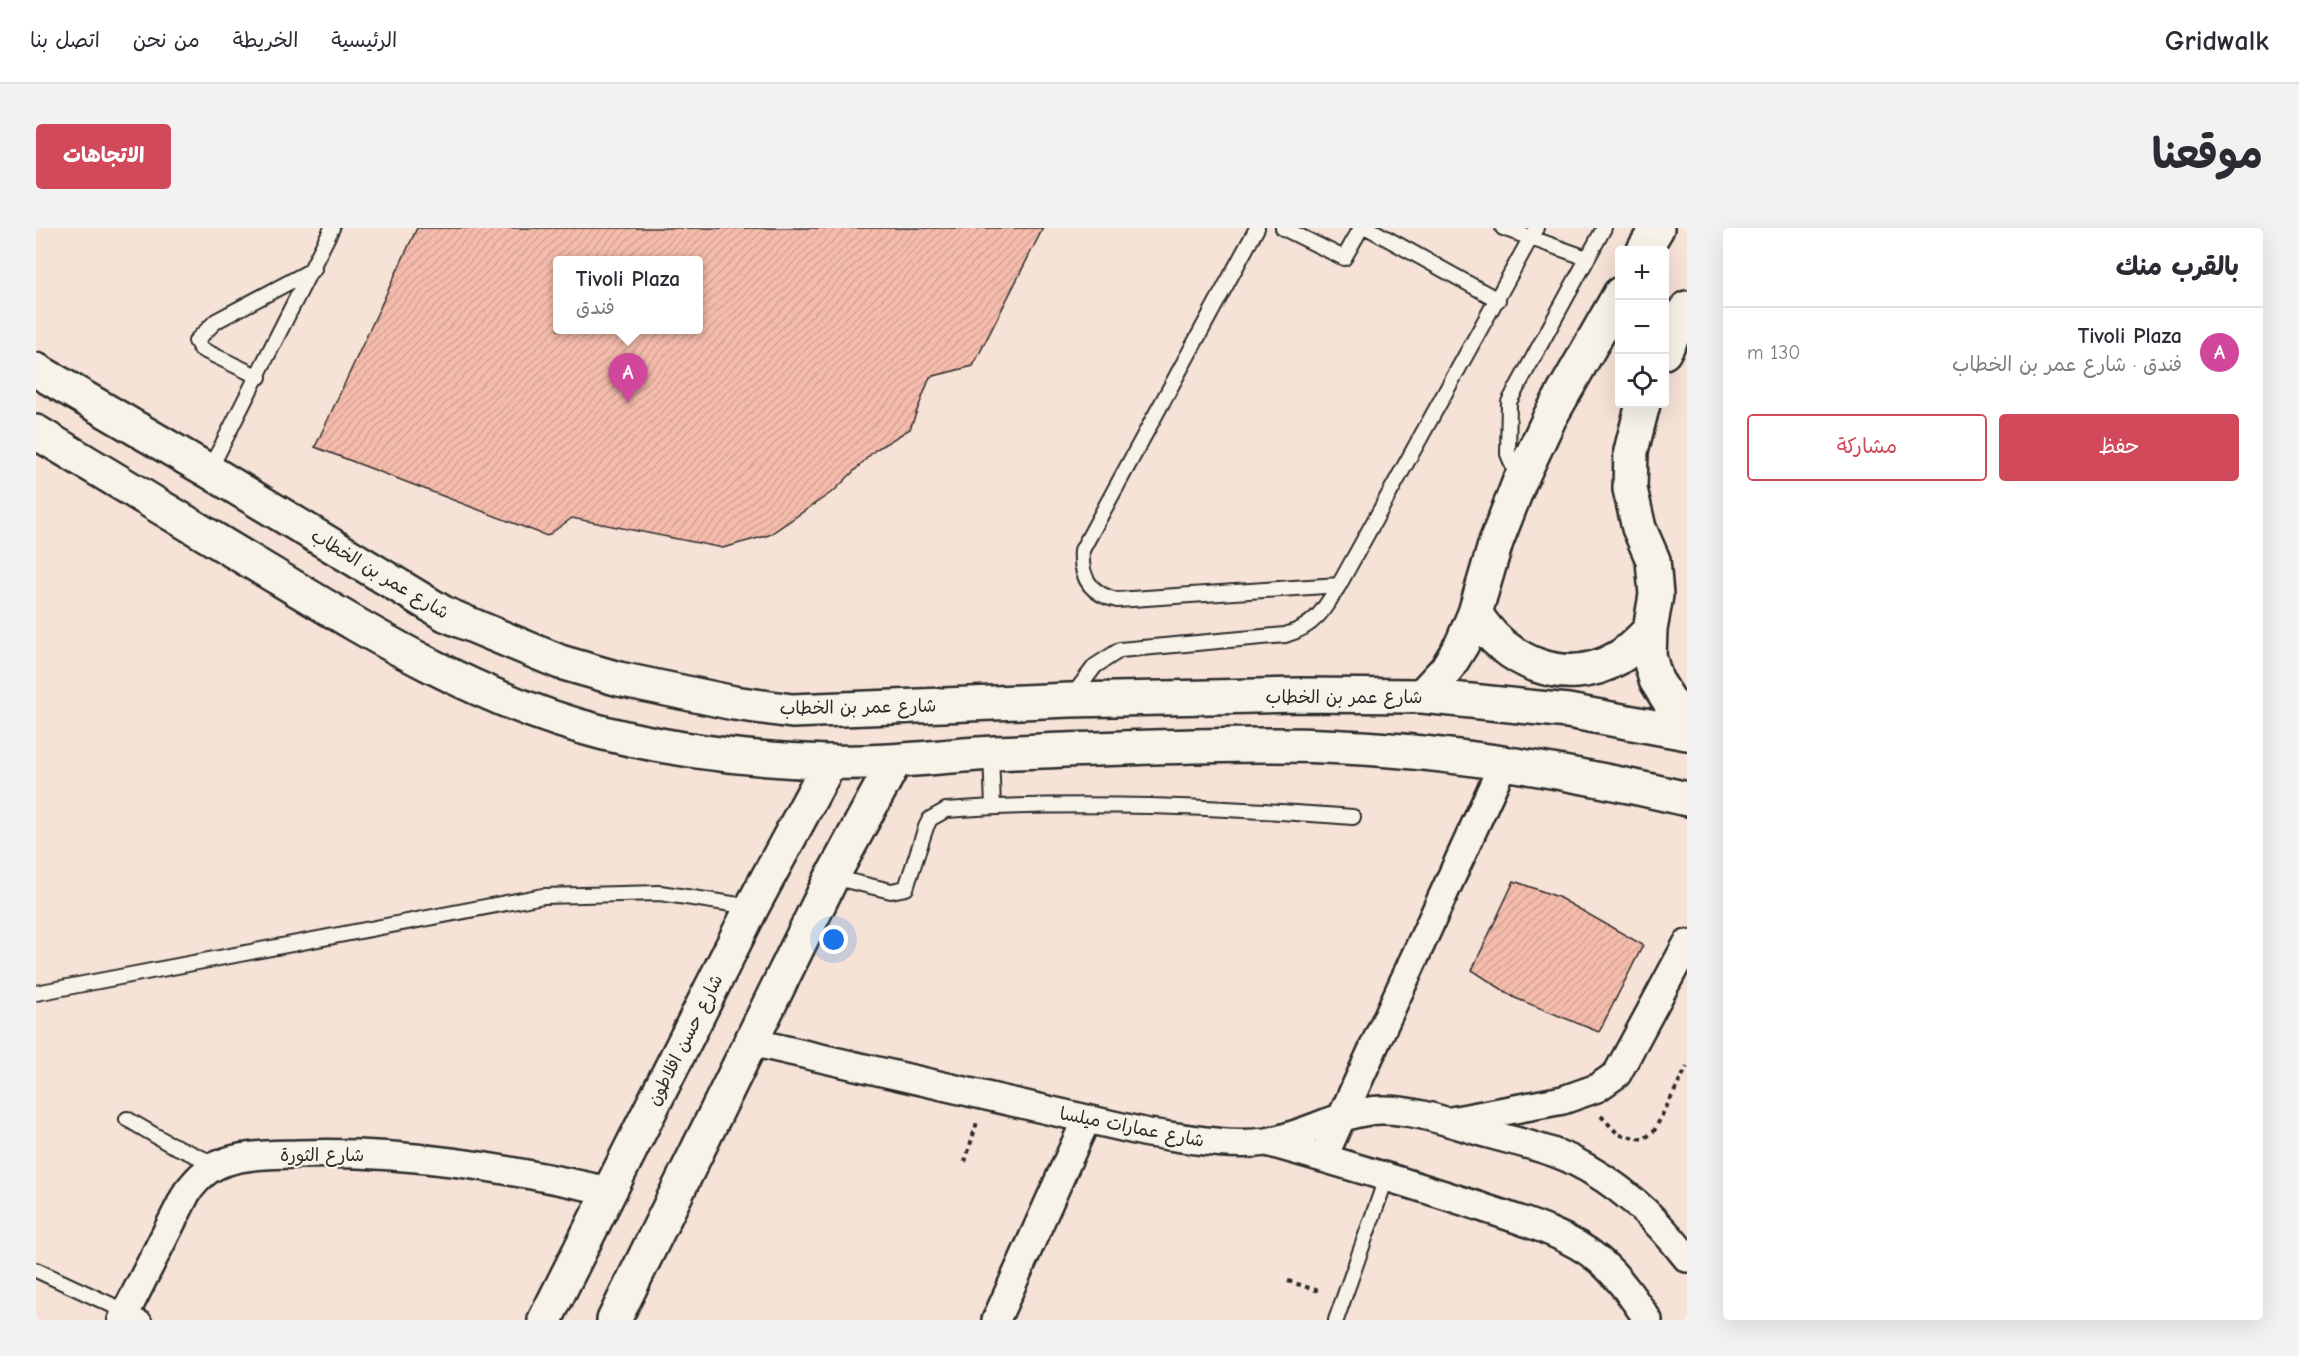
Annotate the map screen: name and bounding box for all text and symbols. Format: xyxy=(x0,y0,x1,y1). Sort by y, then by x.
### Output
text: Gridwalk xyxy=(2165,25,2269,57)
text: اتصل بنا xyxy=(30,28,100,52)
text: من نحن xyxy=(133,28,200,52)
text: الخريطة xyxy=(233,28,298,52)
text: الرئيسية xyxy=(331,28,397,52)
button: الاتجاهات xyxy=(36,124,171,189)
text: موقعنا xyxy=(2152,130,2263,179)
map controls xyxy=(1615,246,1669,408)
button: + xyxy=(1615,246,1669,300)
text: بالقرب منك xyxy=(2116,252,2239,282)
popup xyxy=(553,256,703,334)
text: Tivoli Plaza xyxy=(576,266,680,292)
text: فندق xyxy=(576,296,615,319)
button: − xyxy=(1615,300,1669,354)
text: Tivoli Plaza xyxy=(2078,323,2182,349)
text: 130 m xyxy=(1747,341,1800,364)
text: A xyxy=(2214,341,2225,364)
text: فندق · شارع عمر بن الخطاب xyxy=(1952,353,2182,376)
pin: A xyxy=(608,354,648,403)
button: locate xyxy=(1615,354,1669,408)
button: مشاركة xyxy=(1747,414,1987,481)
button: حفظ xyxy=(1999,414,2239,481)
street label: شارع عمر بن الخطاب xyxy=(307,525,452,625)
street label: شارع عمر بن الخطاب xyxy=(1266,687,1422,709)
street label: شارع عمر بن الخطاب xyxy=(779,696,937,720)
your location xyxy=(819,925,848,954)
street label: شارع حسن افلاطون xyxy=(643,971,728,1110)
street label: شارع عمارات ميلسا xyxy=(1058,1103,1206,1153)
street label: شارع الثورة xyxy=(280,1145,364,1167)

